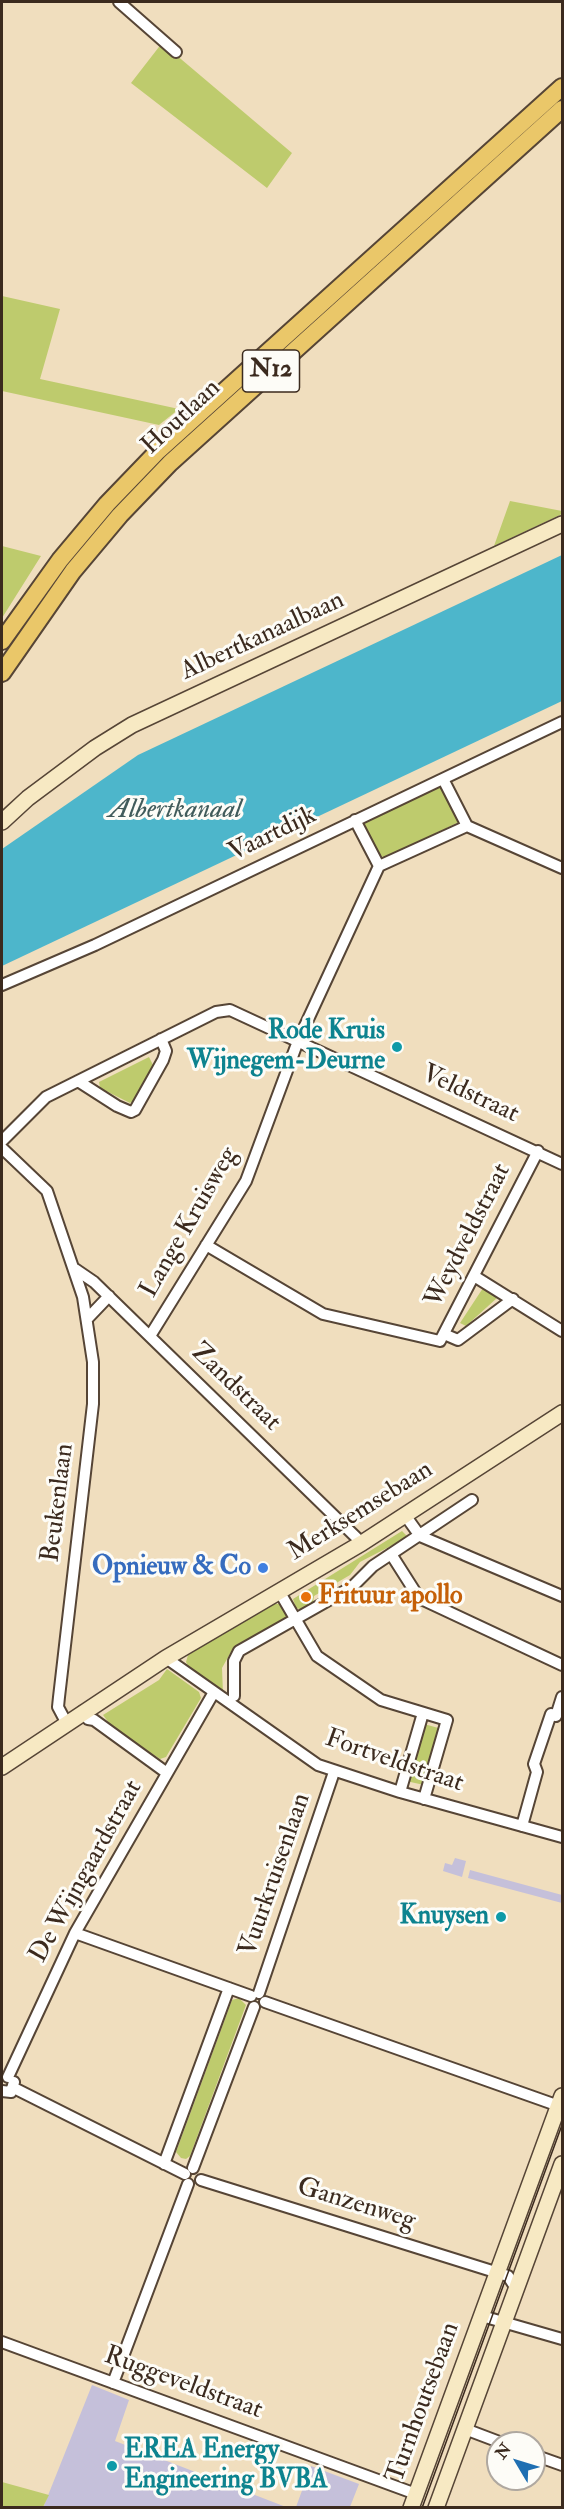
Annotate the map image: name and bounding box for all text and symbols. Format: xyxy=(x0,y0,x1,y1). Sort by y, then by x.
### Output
road number: N12 xyxy=(242,350,300,392)
street label: Houtlaan xyxy=(136,374,228,462)
street label: Albertkanaalbaan xyxy=(176,586,350,688)
water label: Albertkanaal xyxy=(108,795,242,827)
street label: Vaartdijk xyxy=(224,800,322,870)
place label: Rode Kruis Wijnegem-Deurne xyxy=(187,1016,385,1078)
marker: Rode Kruis Wijnegem-Deurne xyxy=(390,1040,404,1054)
street label: Veldstraat xyxy=(417,1059,523,1131)
street label: Lange Kruisweg xyxy=(134,1142,246,1304)
street label: Weydveldstraat xyxy=(419,1159,519,1313)
street label: Zandstraat xyxy=(183,1337,287,1439)
street label: Beukenlaan xyxy=(36,1442,82,1564)
street label: Merksemsebaan xyxy=(283,1455,439,1569)
place label: Opnieuw & Co xyxy=(92,1552,251,1584)
marker: Opnieuw & Co xyxy=(256,1561,270,1575)
place label: Frituur apollo xyxy=(318,1581,463,1613)
marker: Frituur apollo xyxy=(299,1590,313,1604)
street label: Fortveldstraat xyxy=(321,1724,467,1800)
street label: De Wijngaardstraat xyxy=(24,1775,150,1969)
street label: Vuurkruisenlaan xyxy=(234,1789,318,1961)
place label: Knuysen xyxy=(400,1901,489,1933)
marker: Knuysen xyxy=(494,1910,508,1924)
street label: Ganzenweg xyxy=(293,2172,419,2238)
street label: Turnhoutsebaan xyxy=(381,2319,467,2487)
street label: Ruggeveldstraat xyxy=(100,2341,266,2427)
north arrow xyxy=(486,2431,546,2491)
place label: EREA Energy Engineering BVBA xyxy=(124,2435,328,2496)
text: N xyxy=(491,2439,516,2463)
marker: EREA Energy Engineering BVBA xyxy=(105,2459,119,2473)

